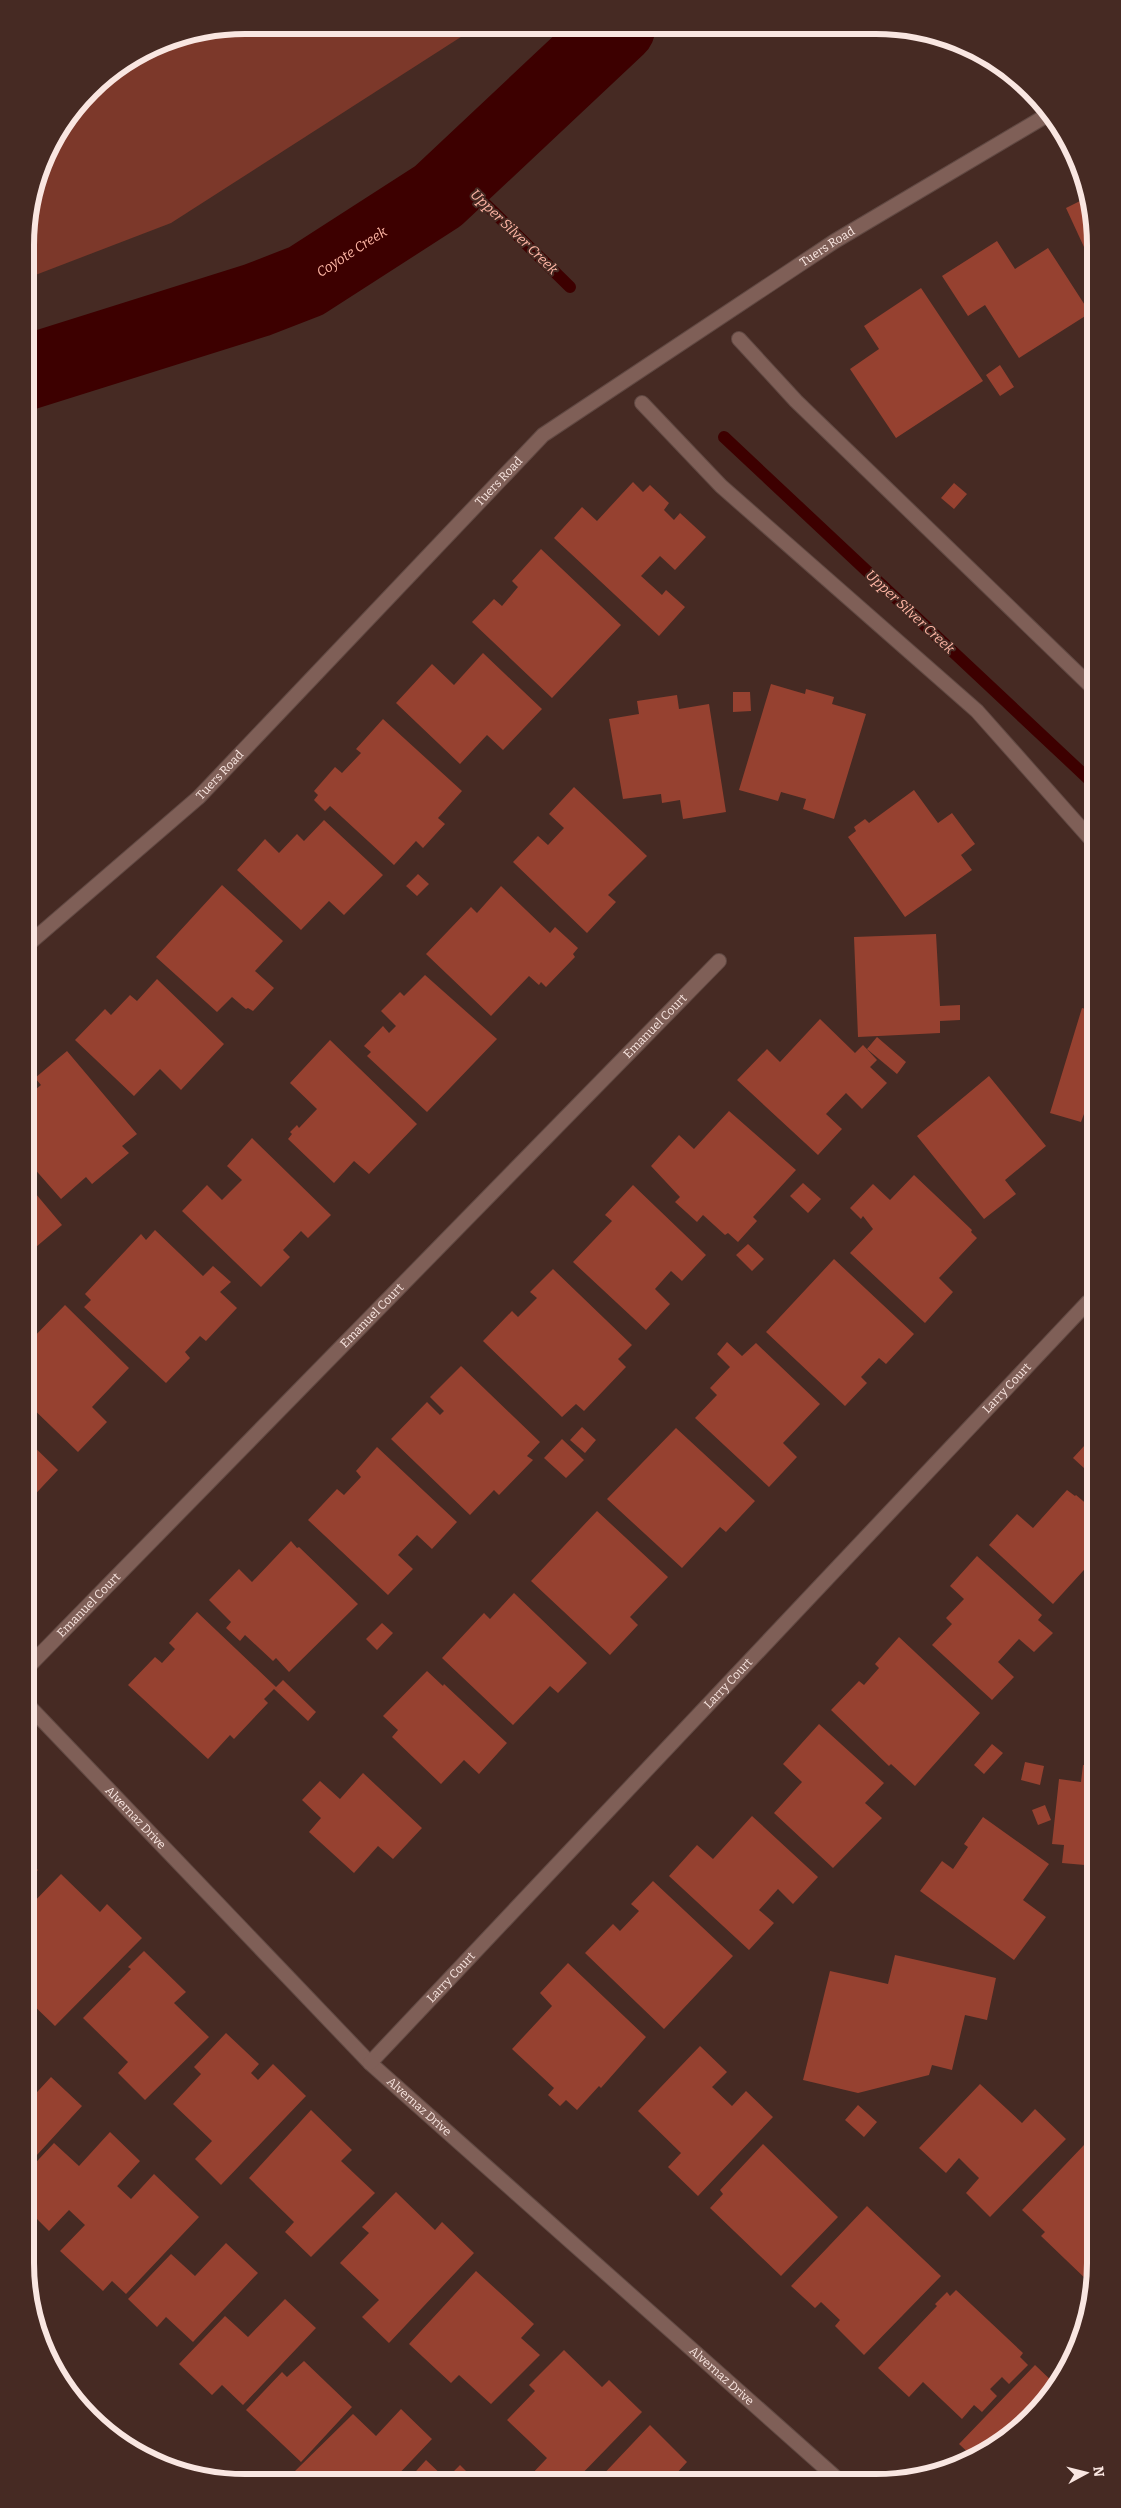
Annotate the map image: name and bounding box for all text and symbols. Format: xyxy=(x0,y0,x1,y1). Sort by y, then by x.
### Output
water label: Upper Silver Creek xyxy=(467,186,562,278)
water label: Coyote Creek xyxy=(313,223,390,281)
street label: Tuers Road xyxy=(797,224,857,269)
street label: Tuers Road xyxy=(472,454,525,509)
water label: Upper Silver Creek xyxy=(862,567,958,658)
street label: Tuers Road xyxy=(193,748,246,802)
street label: Emanuel Court xyxy=(621,991,690,1061)
street label: Emanuel Court xyxy=(337,1280,407,1351)
street label: Larry Court xyxy=(980,1360,1034,1416)
street label: Emanuel Court xyxy=(54,1569,124,1640)
street label: Larry Court xyxy=(701,1655,756,1711)
street label: Alvernaz Drive xyxy=(102,1783,169,1852)
street label: Larry Court xyxy=(424,1949,478,2005)
street label: Alvernaz Drive xyxy=(384,2074,454,2139)
street label: Alvernaz Drive xyxy=(687,2344,757,2408)
north arrow xyxy=(1061,2448,1111,2498)
text: N xyxy=(1089,2465,1108,2478)

